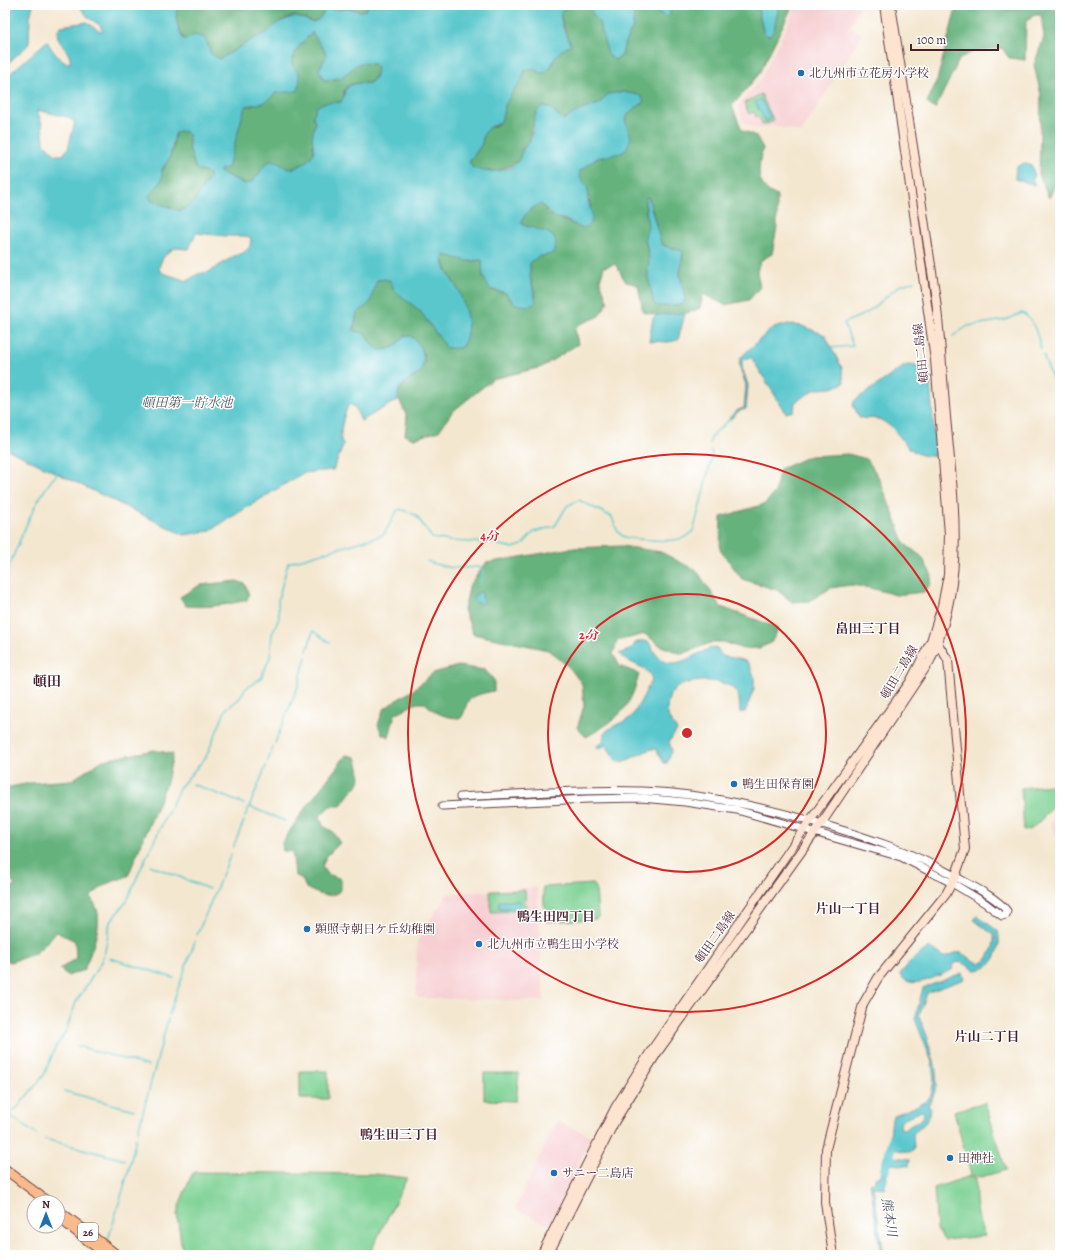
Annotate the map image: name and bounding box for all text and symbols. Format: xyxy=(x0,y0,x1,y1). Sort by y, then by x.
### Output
scale bar xyxy=(911,26,998,52)
text: 100 m xyxy=(917,32,946,48)
place label: 北九州市立花房小学校 xyxy=(809,65,929,81)
marker: 北九州市立花房小学校 xyxy=(796,68,806,78)
street label: 頓田二島線 xyxy=(910,322,932,384)
water label: 頓田第一貯水池 xyxy=(141,394,234,411)
text: 4 分 xyxy=(480,528,500,544)
district label: 畠田三丁目 xyxy=(835,620,901,637)
text: 2 分 xyxy=(579,627,599,643)
street label: 頓田二島線 xyxy=(877,642,921,702)
district label: 頓田 xyxy=(33,672,61,691)
centre of rings xyxy=(680,726,694,740)
place label: 鴨生田保育園 xyxy=(742,776,814,792)
marker: 鴨生田保育園 xyxy=(729,779,739,789)
district label: 片山一丁目 xyxy=(815,900,881,917)
district label: 鴨生田四丁目 xyxy=(517,908,595,925)
street label: 頓田二島線 xyxy=(691,908,739,966)
place label: 顕照寺朝日ケ丘幼稚園 xyxy=(315,921,435,937)
marker: 顕照寺朝日ケ丘幼稚園 xyxy=(302,924,312,934)
place label: 北九州市立鴨生田小学校 xyxy=(487,936,619,952)
marker: 北九州市立鴨生田小学校 xyxy=(474,939,484,949)
district label: 片山二丁目 xyxy=(954,1028,1020,1045)
district label: 鴨生田三丁目 xyxy=(360,1126,438,1143)
place label: 田神社 xyxy=(958,1150,994,1166)
marker: 田神社 xyxy=(945,1153,955,1163)
place label: サニー二島店 xyxy=(562,1165,634,1181)
marker: サニー二島店 xyxy=(549,1168,559,1178)
north arrow xyxy=(26,1194,66,1234)
water label: 熊本川 xyxy=(878,1196,901,1240)
text: N xyxy=(42,1197,50,1212)
road number: 26 xyxy=(78,1223,98,1241)

